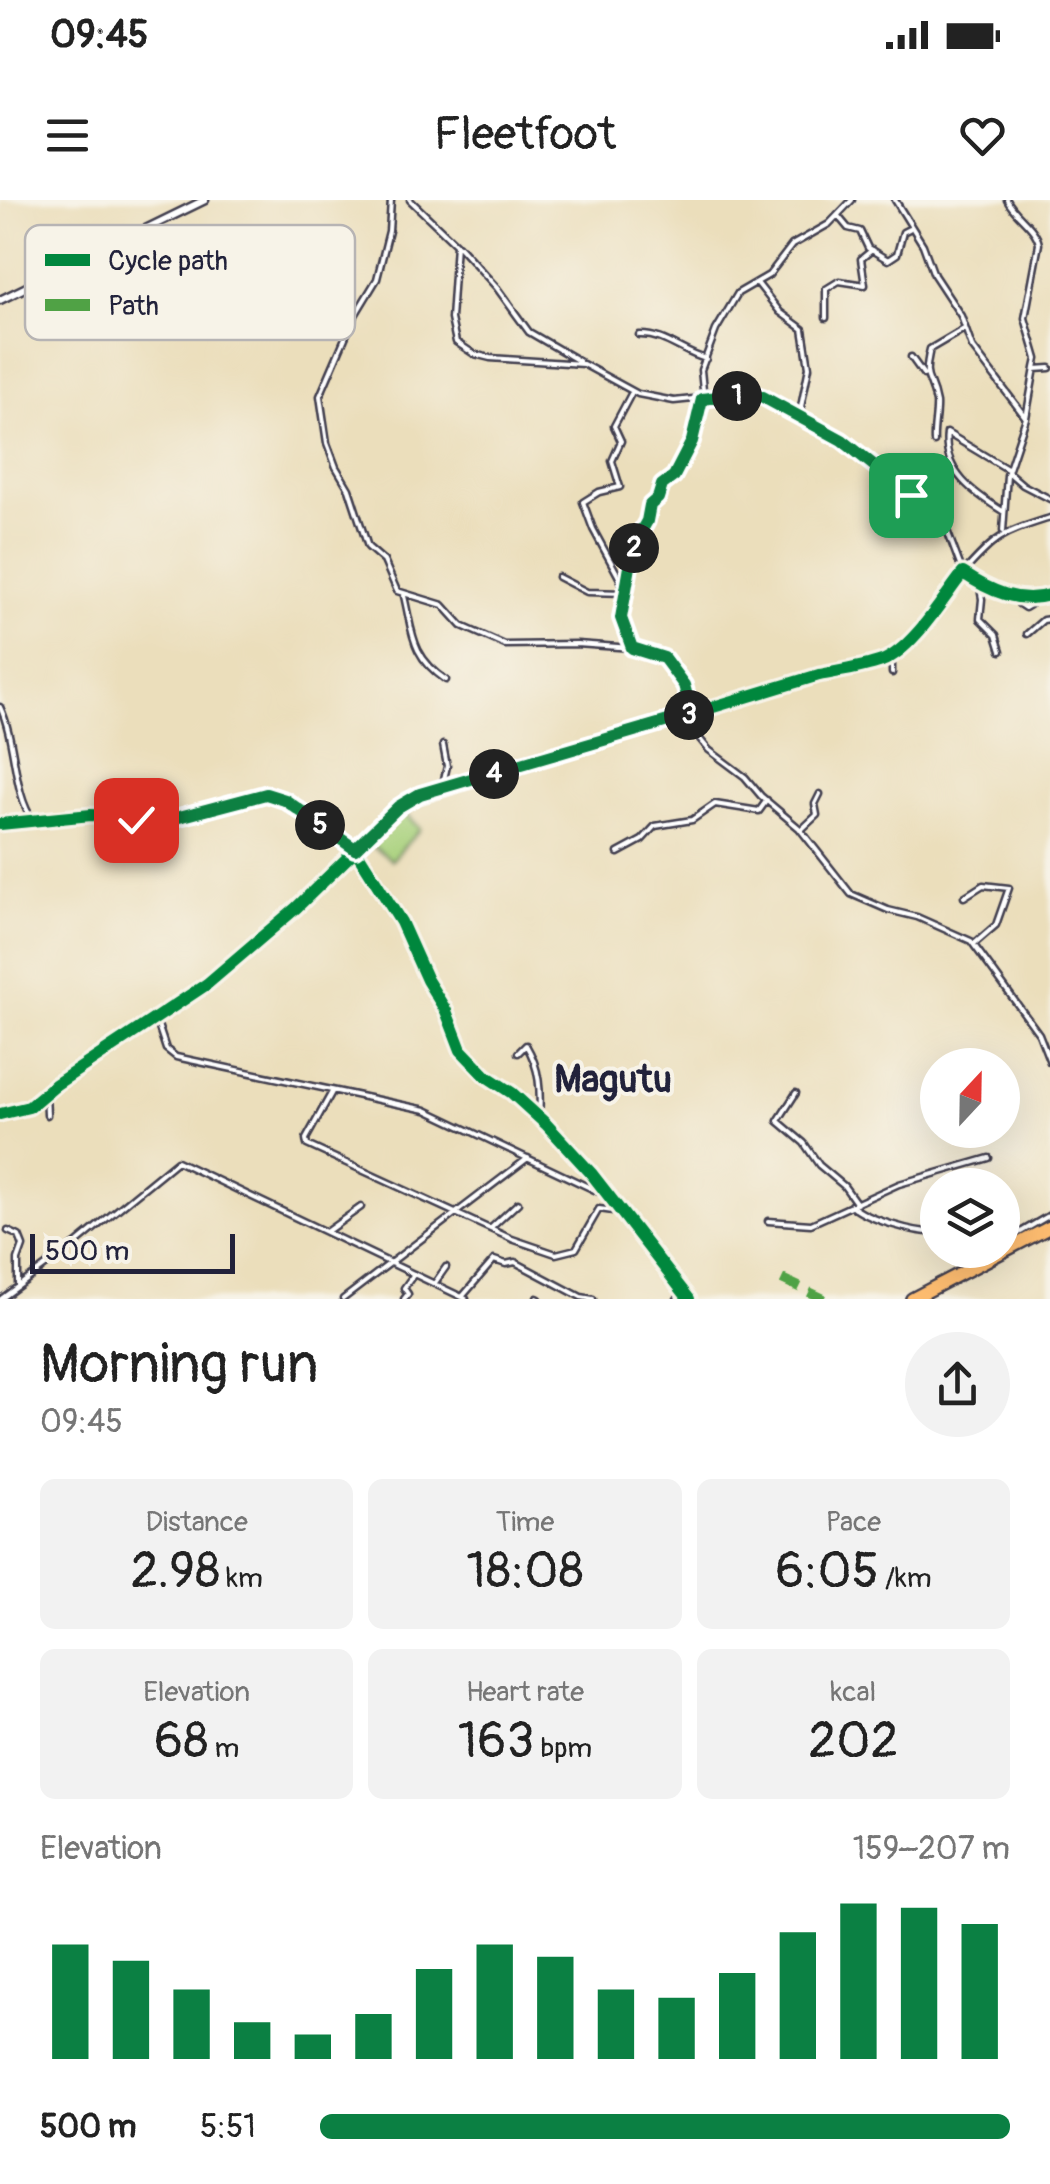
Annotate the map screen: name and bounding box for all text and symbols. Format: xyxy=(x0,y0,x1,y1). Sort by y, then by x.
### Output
text: 09:45 xyxy=(50,11,148,59)
text: Fleetfoot xyxy=(434,107,616,163)
icon: menu xyxy=(40,108,95,163)
icon: heart xyxy=(955,108,1010,163)
legend xyxy=(25,225,355,340)
text: Cycle path xyxy=(108,244,228,279)
text: Path xyxy=(108,289,159,324)
pin: 1 xyxy=(712,371,762,421)
text: 1 xyxy=(732,378,742,413)
pin xyxy=(869,453,954,538)
icon: arrive xyxy=(884,468,939,523)
pin: 2 xyxy=(609,523,659,573)
text: 2 xyxy=(626,530,642,565)
pin: 3 xyxy=(664,690,714,740)
text: 3 xyxy=(681,697,697,732)
pin: 4 xyxy=(469,749,519,799)
text: 4 xyxy=(486,756,502,791)
pin xyxy=(94,778,179,863)
icon: check xyxy=(109,793,164,848)
pin: 5 xyxy=(295,800,345,850)
text: 5 xyxy=(312,807,328,842)
north arrow xyxy=(920,1048,1020,1148)
map controls xyxy=(920,1048,1020,1268)
district label: Magutu xyxy=(554,1056,672,1104)
button: layers xyxy=(920,1168,1020,1268)
scale bar xyxy=(30,1229,235,1274)
text: 500 m xyxy=(45,1234,129,1269)
text: Morning run xyxy=(40,1330,318,1399)
button: share xyxy=(905,1332,1010,1437)
text: 09:45 xyxy=(40,1402,123,1442)
text: Distance xyxy=(145,1505,248,1540)
text: Time xyxy=(496,1505,554,1540)
text: Pace xyxy=(826,1505,881,1540)
text: 2.98 xyxy=(130,1540,220,1603)
text: 18:08 xyxy=(466,1540,584,1603)
text: 6:05 xyxy=(775,1540,879,1603)
text: km xyxy=(220,1561,263,1596)
text: /km xyxy=(879,1561,932,1596)
text: Elevation xyxy=(143,1675,250,1710)
text: Heart rate xyxy=(466,1675,584,1710)
text: kcal xyxy=(831,1675,876,1710)
text: 68 xyxy=(154,1710,208,1773)
text: 163 xyxy=(458,1710,534,1773)
text: 202 xyxy=(808,1710,898,1773)
text: m xyxy=(208,1731,239,1766)
text: bpm xyxy=(534,1731,592,1766)
text: Elevation xyxy=(40,1829,162,1869)
text: 159–207 m xyxy=(853,1829,1010,1869)
text: 500 m xyxy=(40,2107,136,2147)
text: 5:51 xyxy=(200,2107,256,2147)

